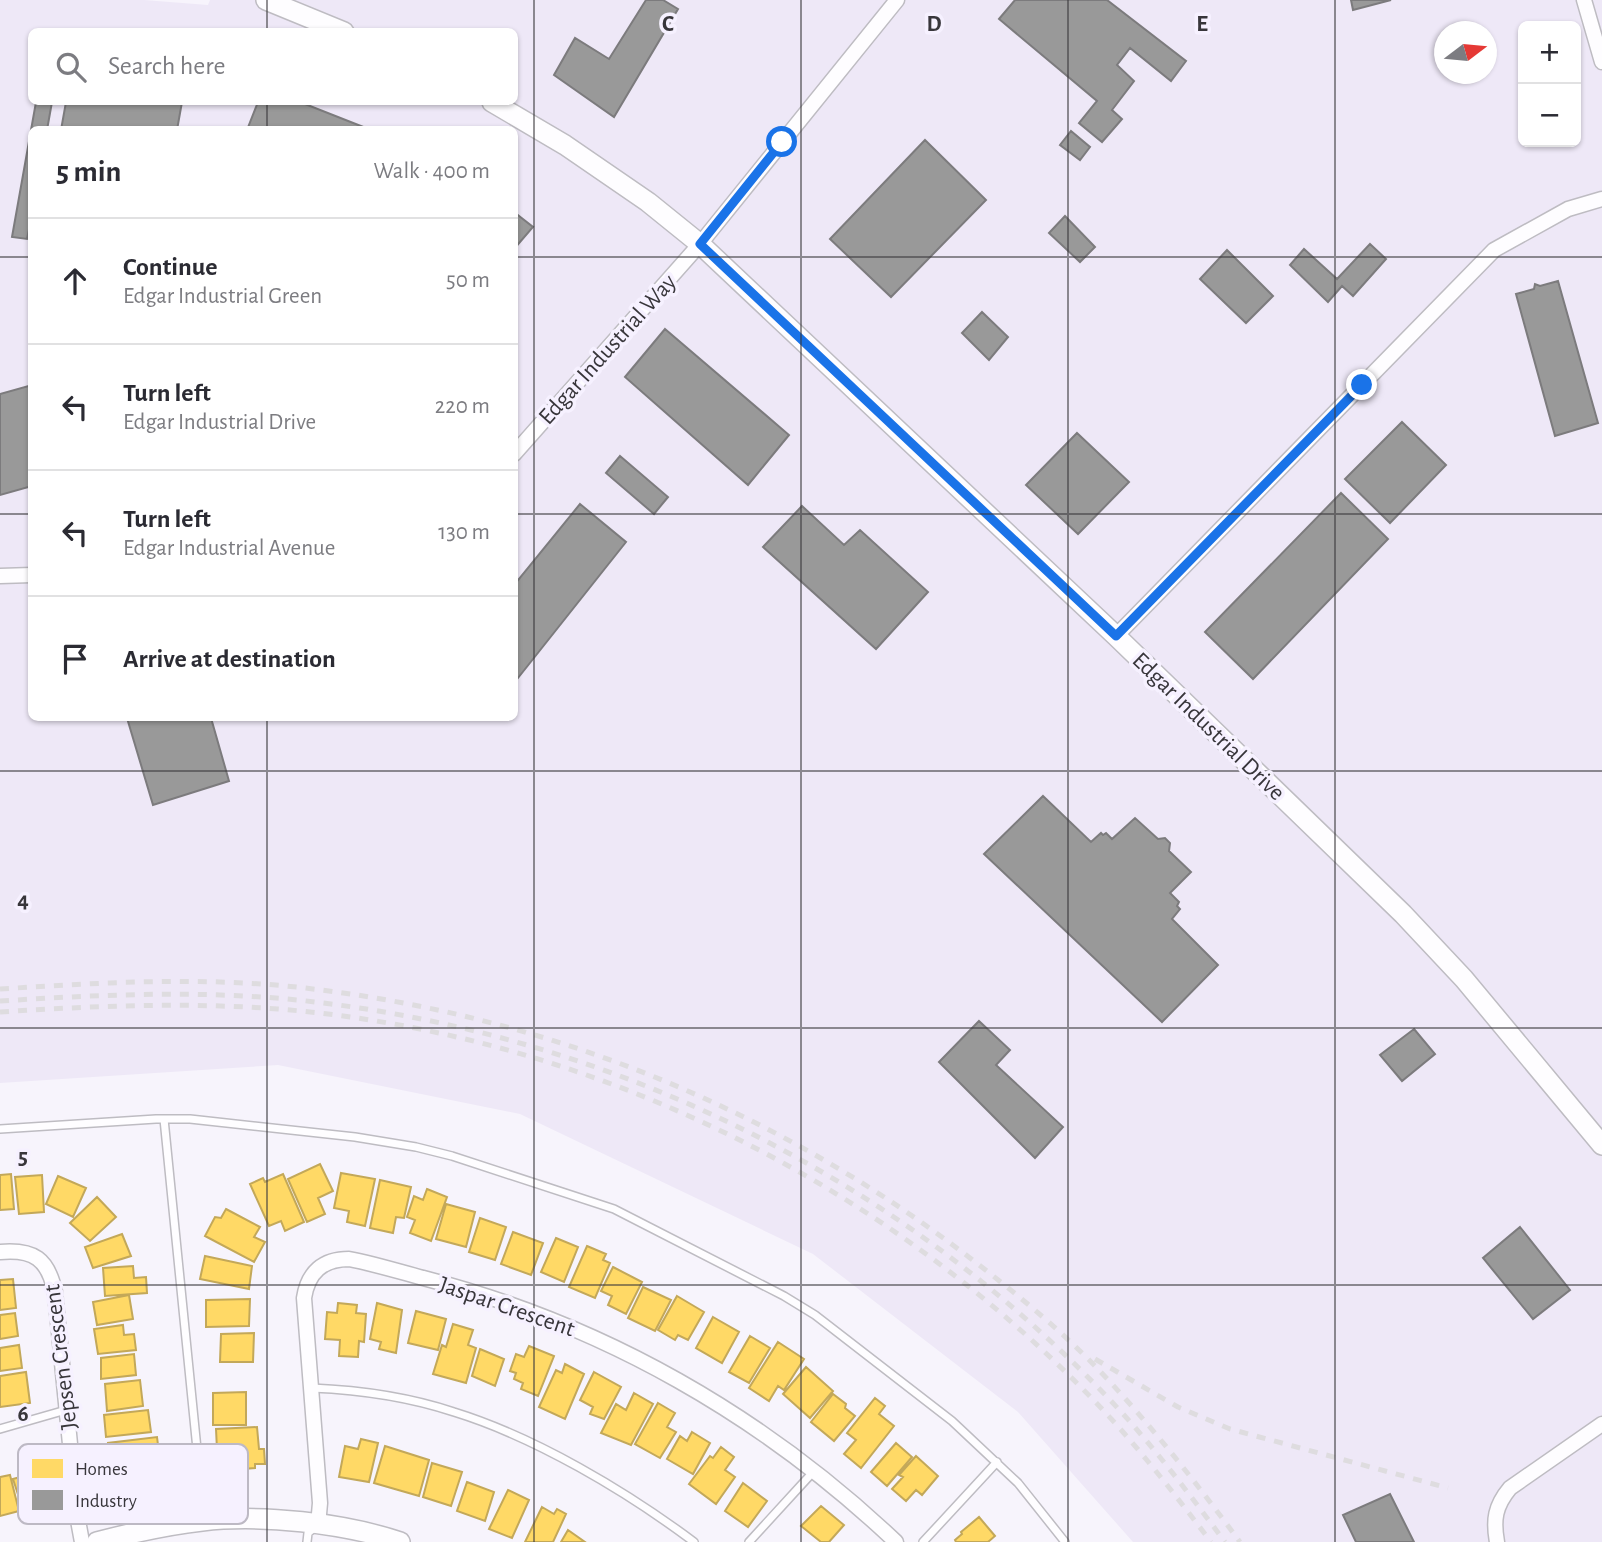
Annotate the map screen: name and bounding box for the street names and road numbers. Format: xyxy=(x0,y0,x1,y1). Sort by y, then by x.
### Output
street label: Edgar Industrial Way xyxy=(534,270,681,429)
street label: Edgar Industrial Drive xyxy=(1127,648,1289,805)
street label: Jaspar Crescent xyxy=(436,1273,578,1341)
street label: Jepsen Crescent xyxy=(40,1282,82,1431)

